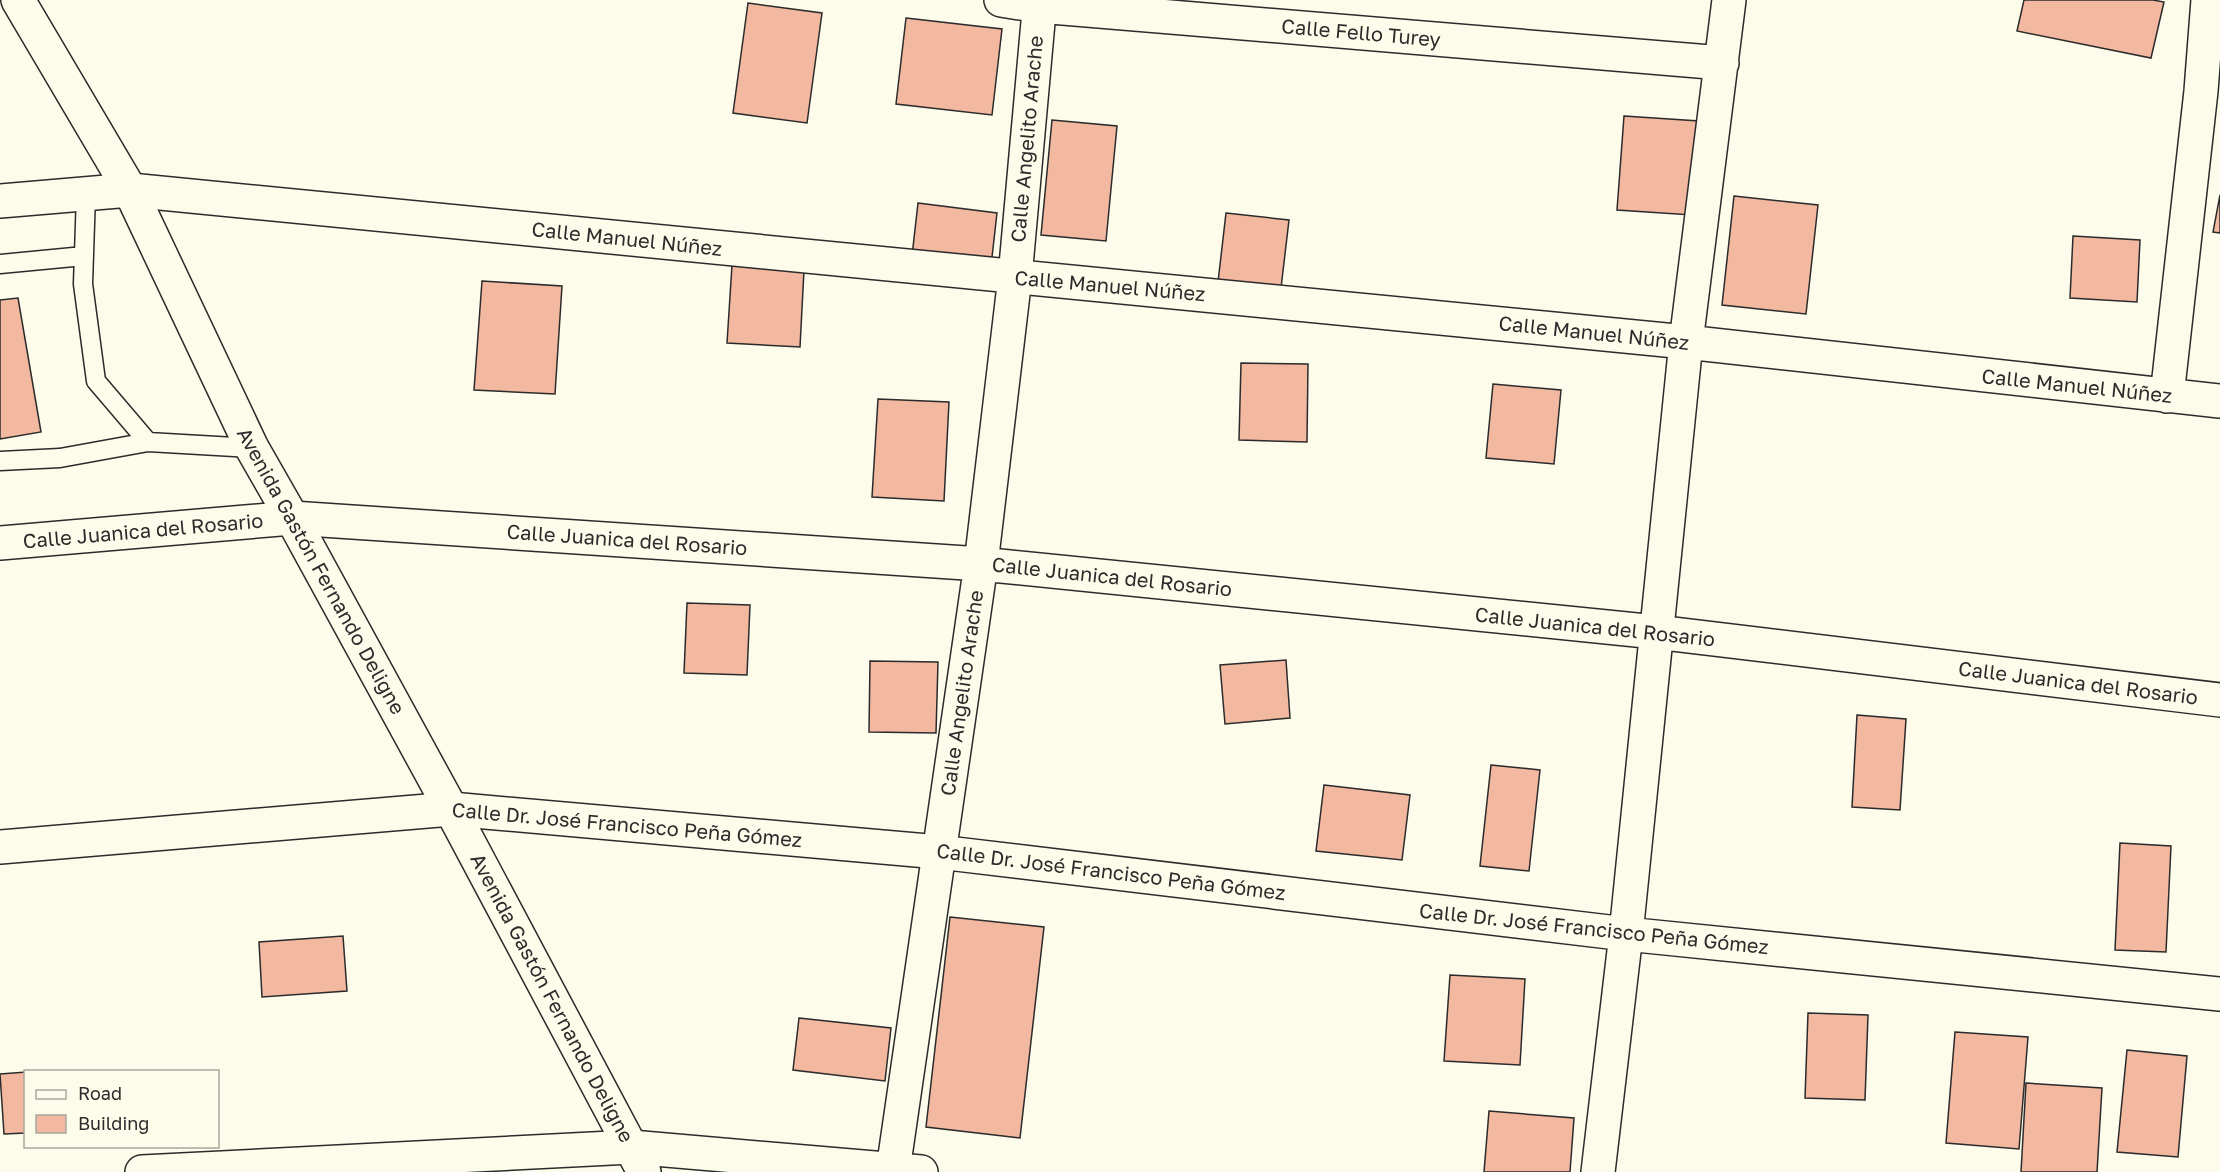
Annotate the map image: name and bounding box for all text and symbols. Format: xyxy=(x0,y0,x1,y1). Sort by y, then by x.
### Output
street label: Calle Fello Turey xyxy=(1280,13,1442,51)
street label: Calle Angelito Arache xyxy=(1005,34,1047,243)
street label: Calle Manuel Núñez xyxy=(531,216,724,260)
street label: Calle Manuel Núñez xyxy=(1014,265,1206,305)
street label: Calle Manuel Núñez xyxy=(1498,310,1691,354)
street label: Calle Manuel Núñez xyxy=(1981,363,2174,407)
street label: Avenida Gastón Fernando Deligne xyxy=(233,423,411,718)
street label: Calle Juanica del Rosario xyxy=(22,508,264,552)
street label: Calle Juanica del Rosario xyxy=(506,519,748,559)
street label: Calle Juanica del Rosario xyxy=(991,551,1233,601)
street label: Calle Angelito Arache xyxy=(935,588,987,797)
street label: Calle Juanica del Rosario xyxy=(1474,601,1716,651)
street label: Calle Juanica del Rosario xyxy=(1957,655,2199,709)
street label: Calle Dr. José Francisco Peña Gómez xyxy=(451,797,803,851)
street label: Calle Dr. José Francisco Peña Gómez xyxy=(935,838,1287,904)
street label: Avenida Gastón Fernando Deligne xyxy=(466,849,640,1146)
street label: Calle Dr. José Francisco Peña Gómez xyxy=(1418,898,1770,958)
legend xyxy=(24,1070,219,1148)
text: Road xyxy=(78,1082,122,1104)
text: Building xyxy=(78,1112,149,1134)

